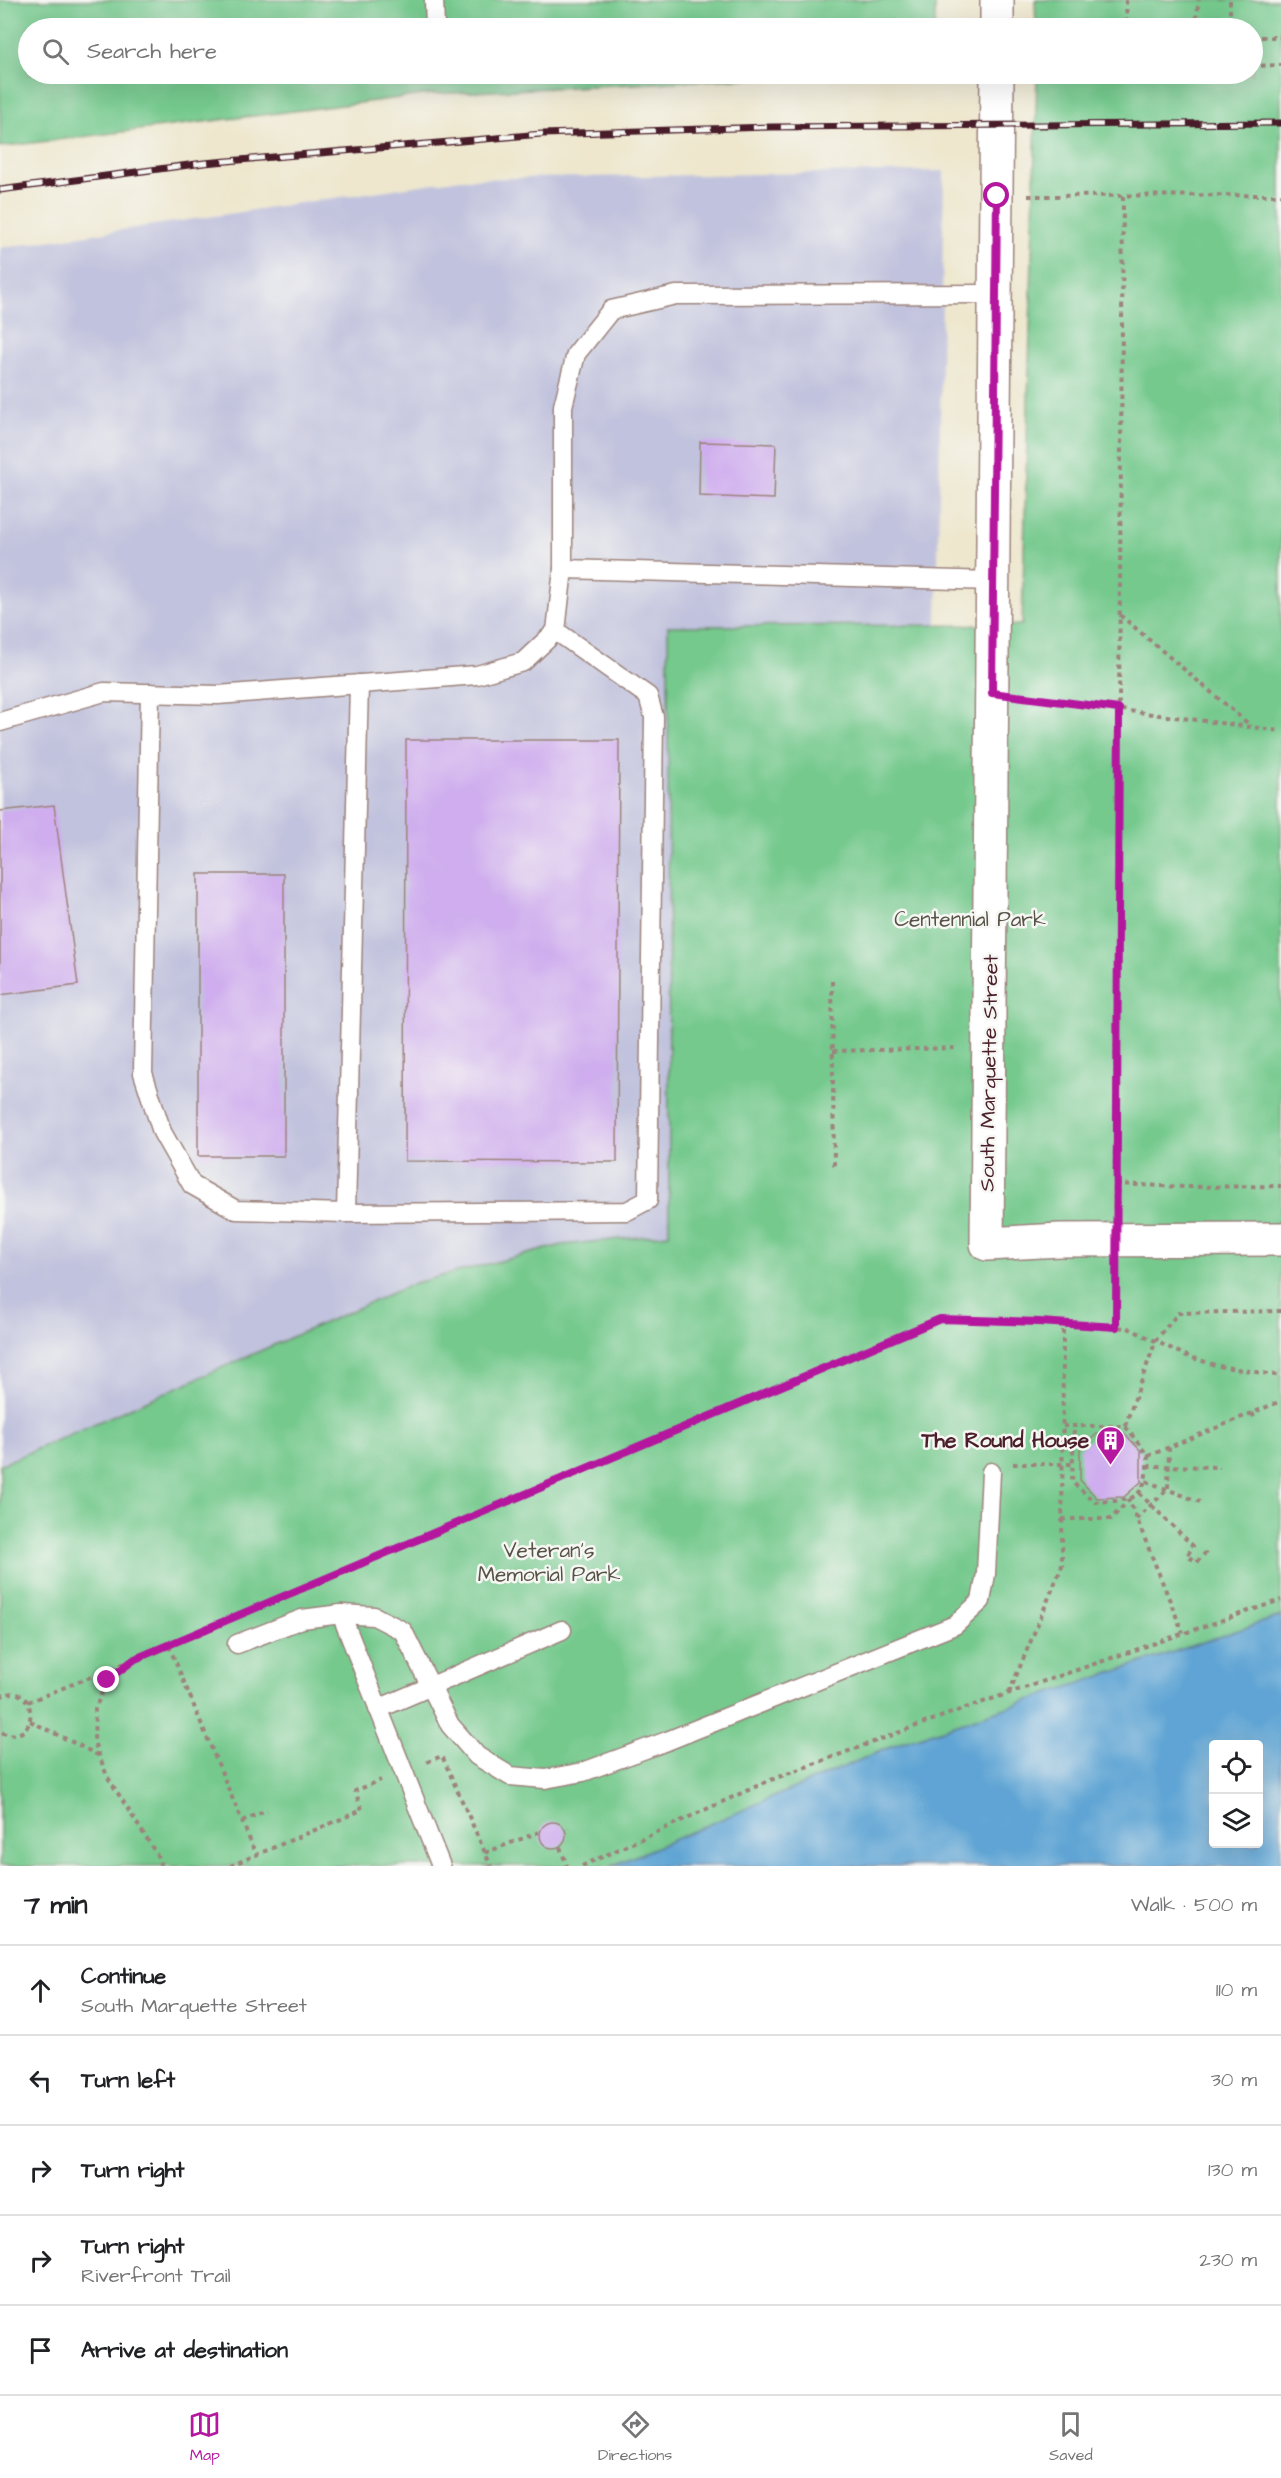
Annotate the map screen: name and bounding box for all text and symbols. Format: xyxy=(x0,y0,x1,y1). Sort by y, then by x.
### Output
search box xyxy=(18,18,1263,84)
icon: search xyxy=(39,35,72,68)
text: Search here xyxy=(87,36,217,67)
route start xyxy=(983,182,1009,208)
park label: Centennial Park xyxy=(894,905,1046,934)
street label: South Marquette Street xyxy=(972,954,1006,1192)
building icon: The Round House xyxy=(1094,1424,1126,1466)
place label: The Round House xyxy=(921,1426,1090,1455)
park label: Veteran's Memorial Park xyxy=(478,1536,620,1589)
route end xyxy=(93,1666,119,1692)
map controls xyxy=(1209,1740,1263,1848)
button: locate xyxy=(1209,1740,1263,1794)
button: layers xyxy=(1209,1794,1263,1848)
text: 7 min xyxy=(24,1887,88,1923)
text: Walk · 500 m xyxy=(1131,1891,1257,1919)
text: Continue xyxy=(81,1961,166,1992)
icon: ahead xyxy=(24,1974,57,2007)
text: 110 m xyxy=(1216,1976,1257,2004)
text: South Marquette Street xyxy=(81,1992,307,2020)
icon: left xyxy=(24,2064,57,2097)
text: Turn left xyxy=(81,2065,175,2096)
text: 30 m xyxy=(1211,2066,1257,2094)
icon: right xyxy=(24,2154,57,2187)
text: Turn right xyxy=(81,2155,184,2186)
text: 130 m xyxy=(1208,2156,1257,2184)
text: Turn right xyxy=(81,2231,184,2262)
icon: right xyxy=(24,2244,57,2277)
text: 230 m xyxy=(1199,2246,1257,2274)
text: Riverfront Trail xyxy=(81,2262,231,2290)
icon: arrive xyxy=(24,2334,57,2367)
text: Arrive at destination xyxy=(81,2335,288,2366)
tab: Map xyxy=(188,2408,221,2466)
tab: Directions xyxy=(598,2408,672,2466)
tab: Saved xyxy=(1049,2408,1093,2466)

